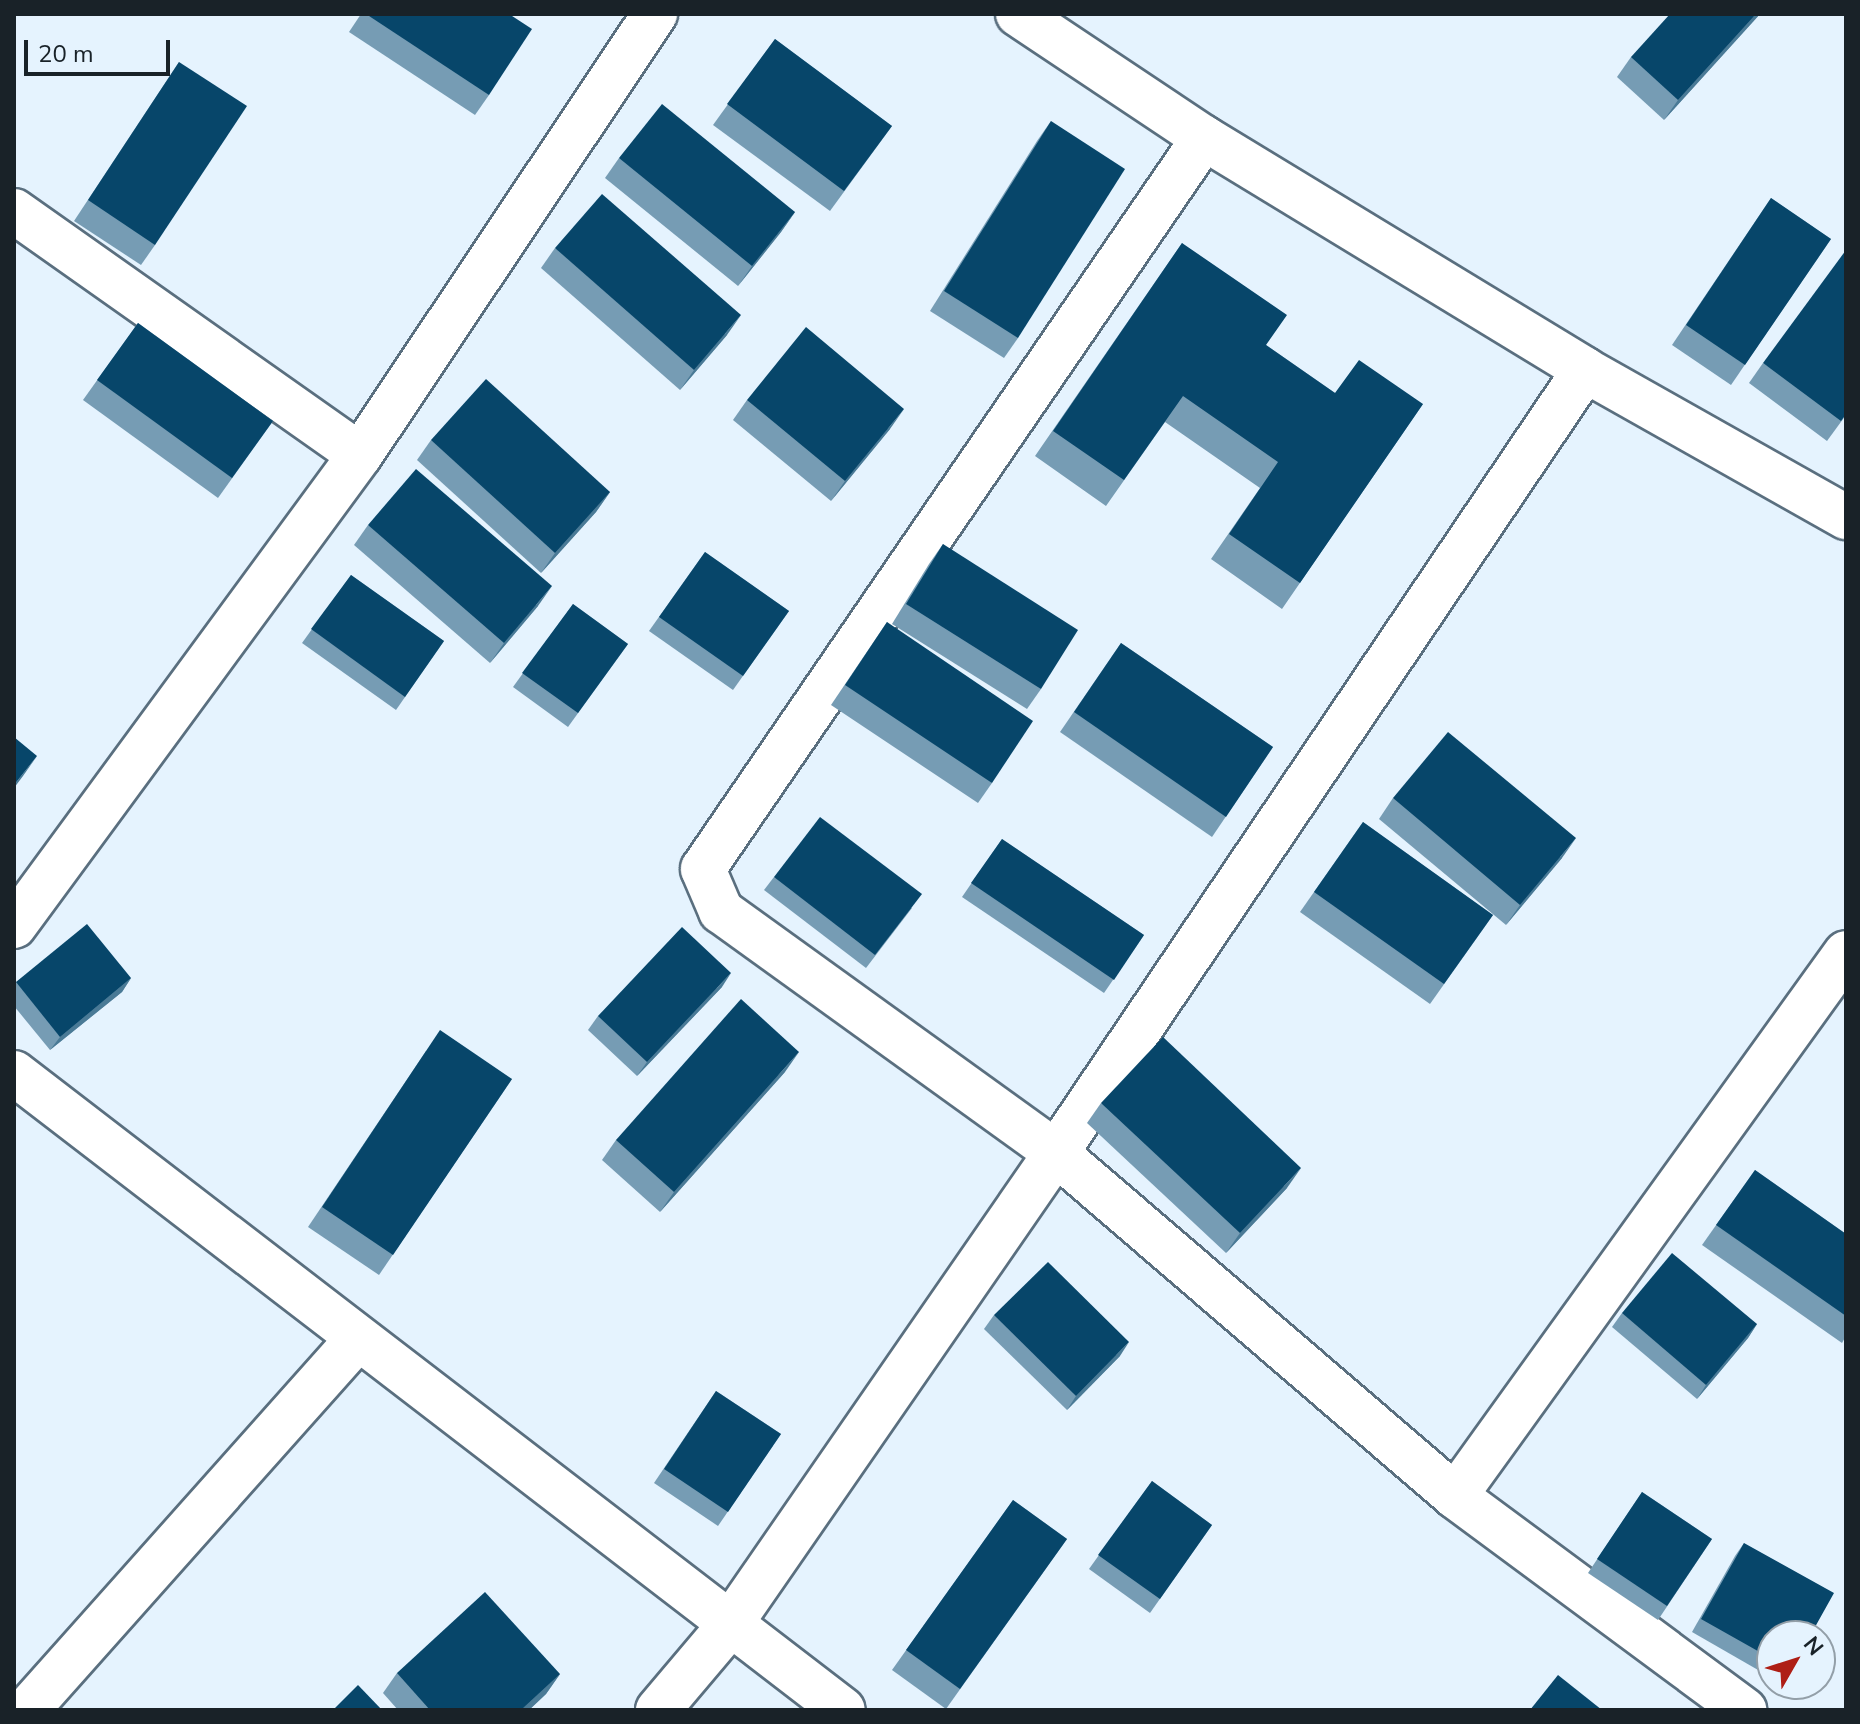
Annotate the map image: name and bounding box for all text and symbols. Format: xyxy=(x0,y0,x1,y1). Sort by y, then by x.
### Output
scale bar xyxy=(28,24,174,74)
text: 20 m xyxy=(38,38,94,70)
north arrow xyxy=(1756,1620,1836,1700)
text: N xyxy=(1796,1630,1830,1662)

